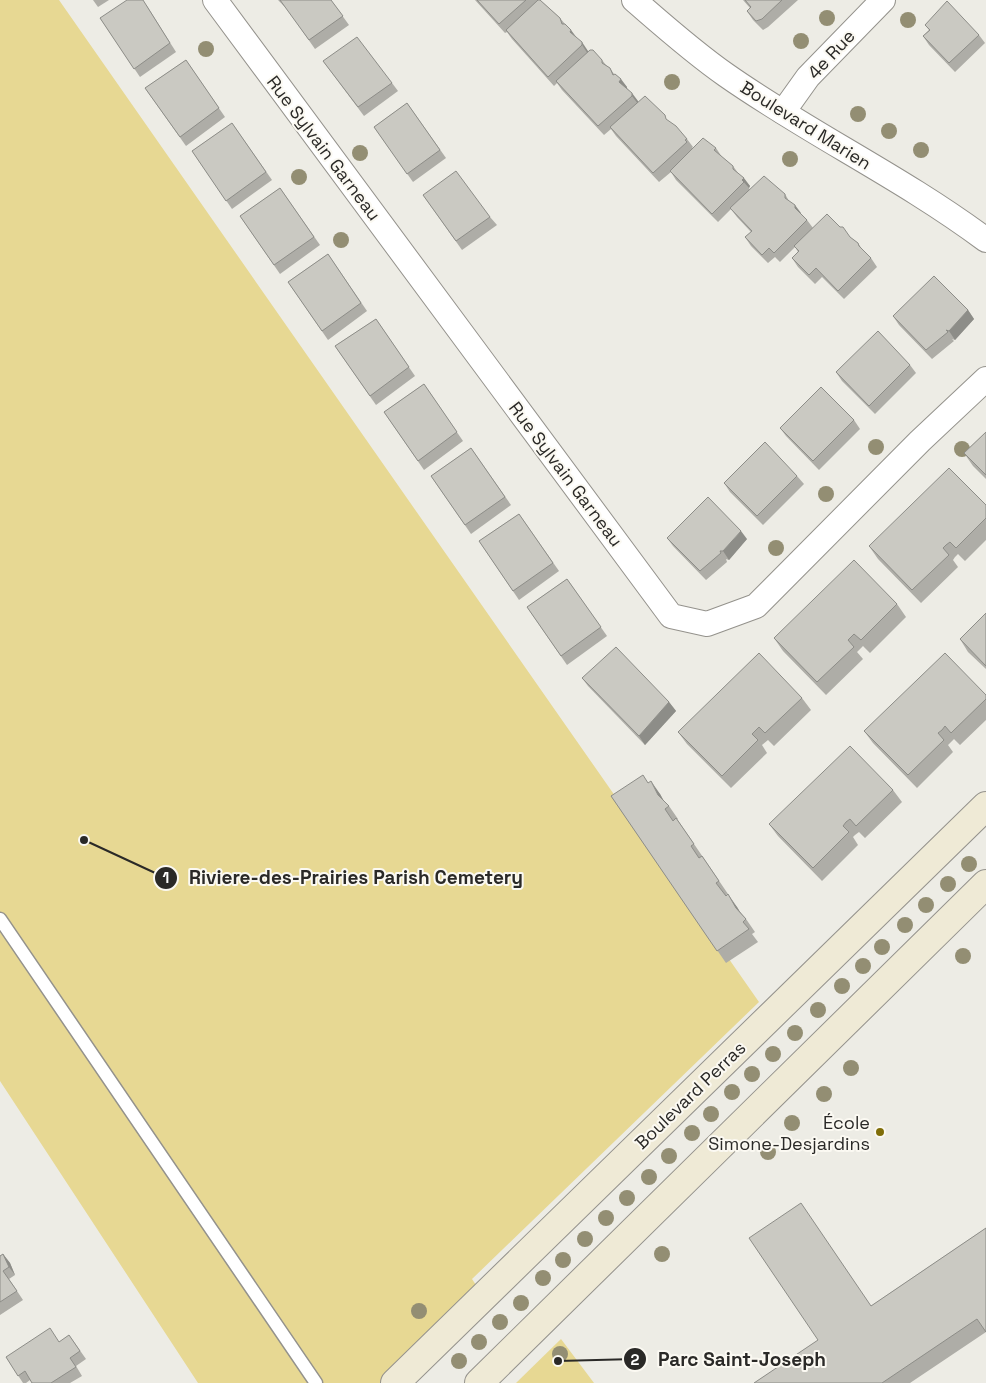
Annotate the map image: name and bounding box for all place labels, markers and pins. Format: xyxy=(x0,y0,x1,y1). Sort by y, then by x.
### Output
callout: Riviere-des-Prairies Parish Cemetery xyxy=(154,861,533,895)
place label: École Simone-Desjardins xyxy=(708,1111,870,1155)
marker: École Simone-Desjardins xyxy=(874,1126,886,1138)
callout: Parc Saint-Joseph xyxy=(623,1342,836,1376)

